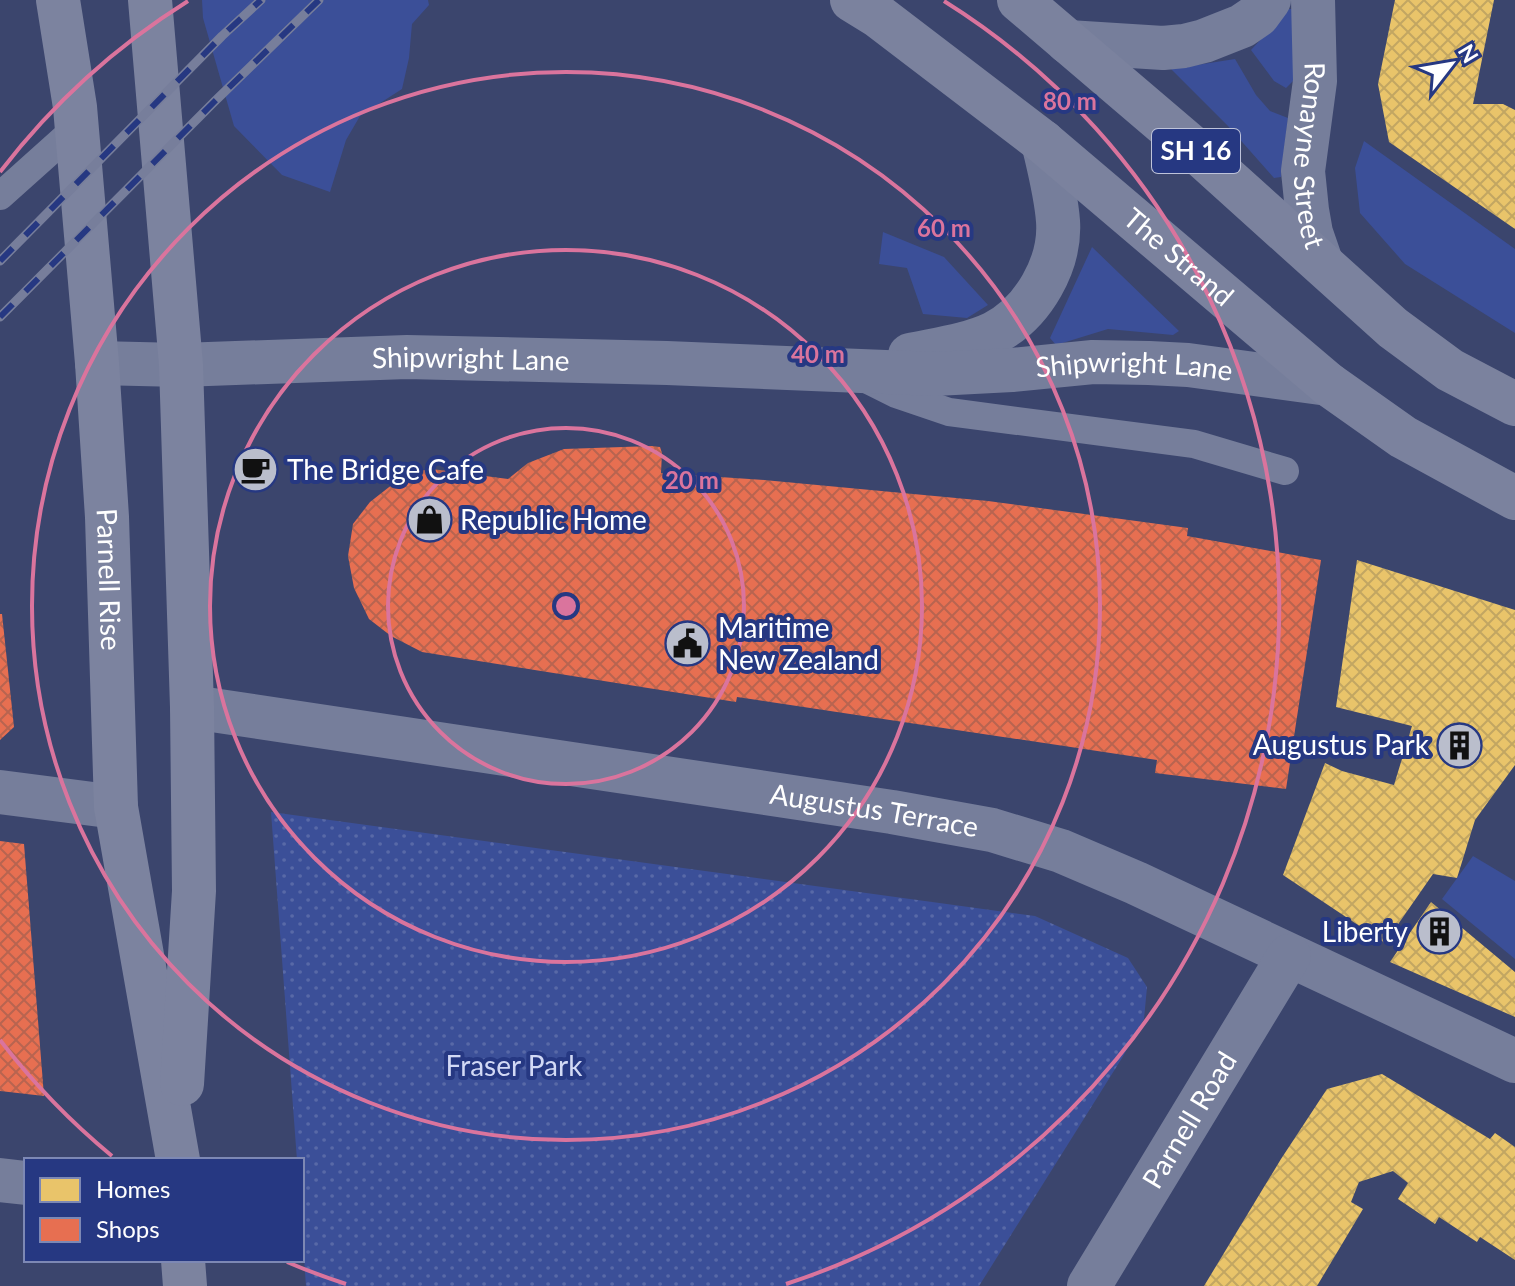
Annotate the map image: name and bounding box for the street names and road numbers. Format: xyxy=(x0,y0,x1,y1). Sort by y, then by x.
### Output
street label: Ronayne Street xyxy=(1287,62,1333,253)
road number: SH 16 xyxy=(1152,129,1240,173)
street label: The Strand xyxy=(1117,200,1241,313)
street label: Shipwright Lane xyxy=(371,339,570,377)
street label: Shipwright Lane xyxy=(1034,344,1235,387)
street label: Parnell Rise xyxy=(90,507,129,651)
street label: Augustus Terrace xyxy=(768,776,981,843)
street label: Parnell Road xyxy=(1134,1045,1243,1194)

